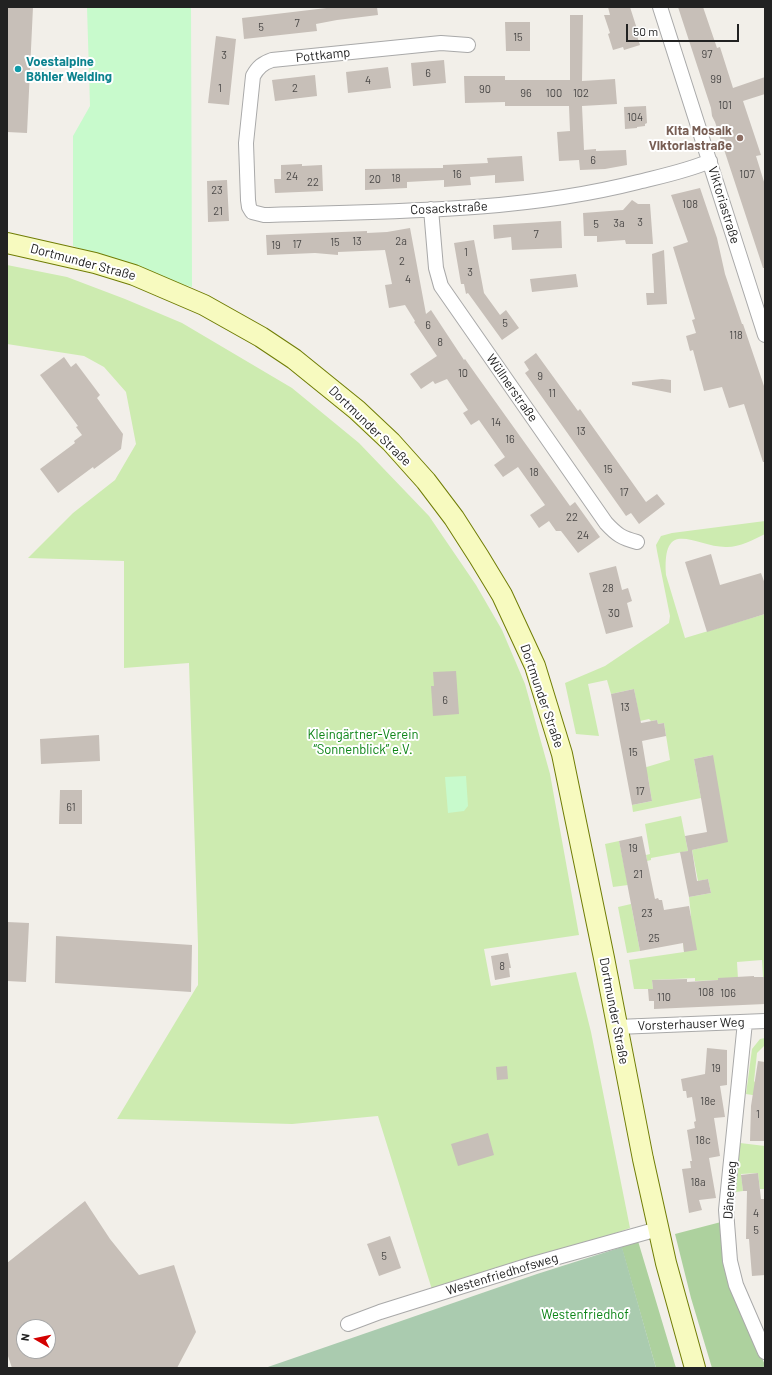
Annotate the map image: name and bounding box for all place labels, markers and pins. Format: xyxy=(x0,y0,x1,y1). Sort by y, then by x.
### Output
place label: Voestalpine Böhler Welding xyxy=(26,54,112,85)
marker: Voestalpine Böhler Welding xyxy=(13,64,23,74)
place label: Kita Mosaik Viktoriastraße xyxy=(649,123,732,154)
marker: Kita Mosaik Viktoriastraße xyxy=(735,133,745,143)

